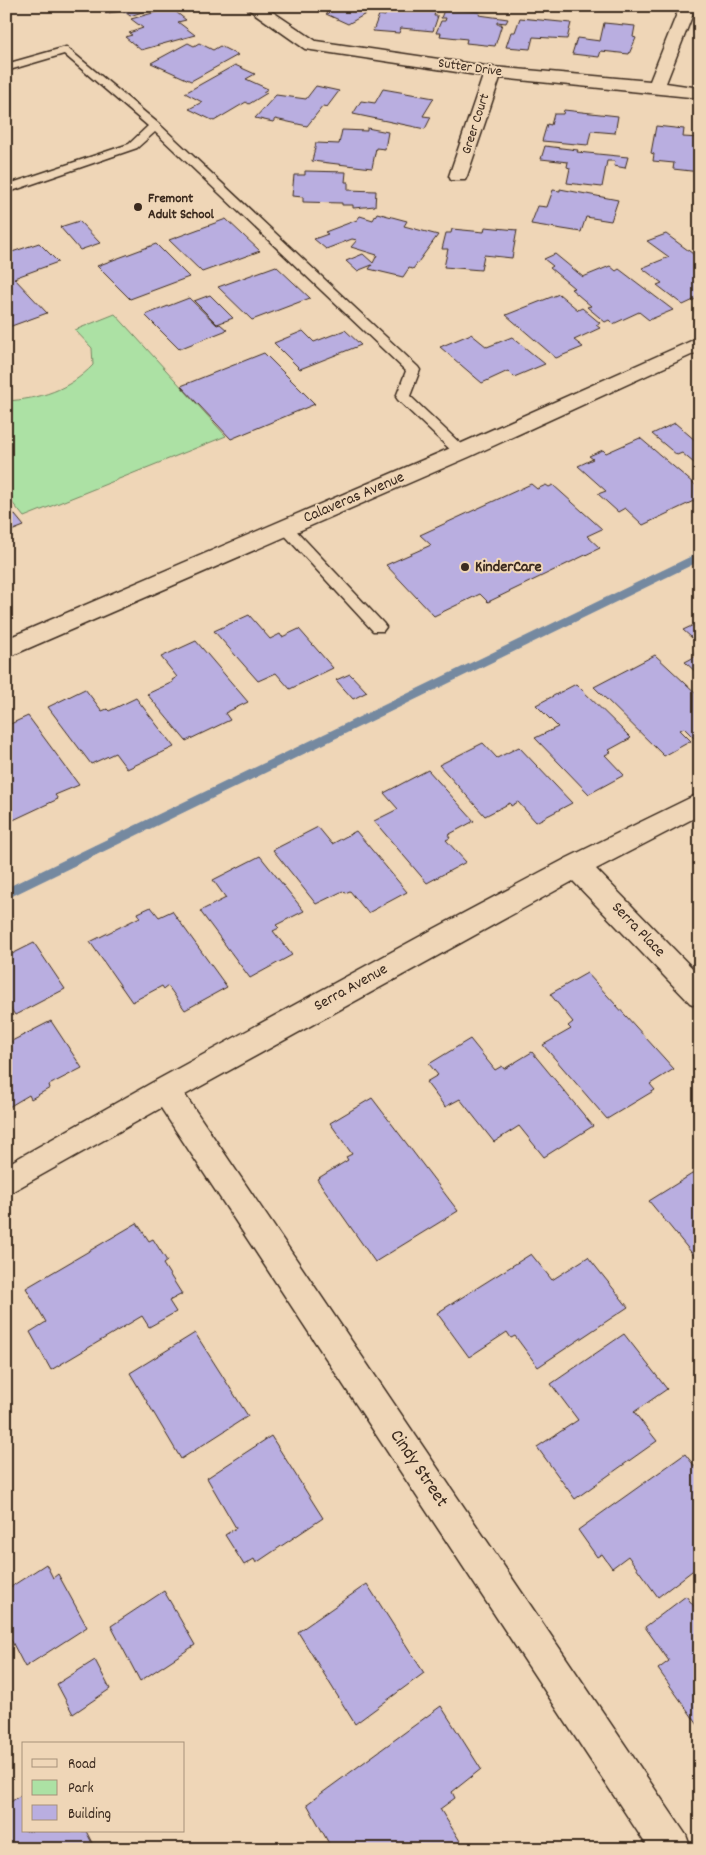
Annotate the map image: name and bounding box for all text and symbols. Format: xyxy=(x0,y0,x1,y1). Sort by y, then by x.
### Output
street label: Sutter Drive xyxy=(437,54,503,82)
street label: Greer Court xyxy=(457,91,495,157)
place label: Fremont Adult School xyxy=(148,189,215,225)
marker: Fremont Adult School xyxy=(132,201,144,213)
street label: Calaveras Avenue xyxy=(300,466,408,530)
place label: KinderCare xyxy=(475,556,542,579)
marker: KinderCare xyxy=(459,561,471,573)
street label: Serra Place xyxy=(606,897,670,963)
street label: Serra Avenue xyxy=(310,958,392,1018)
street label: Cindy Street xyxy=(382,1425,454,1513)
legend xyxy=(22,1742,185,1832)
text: Road xyxy=(68,1754,96,1776)
text: Park xyxy=(68,1778,94,1800)
text: Building xyxy=(68,1804,111,1826)

